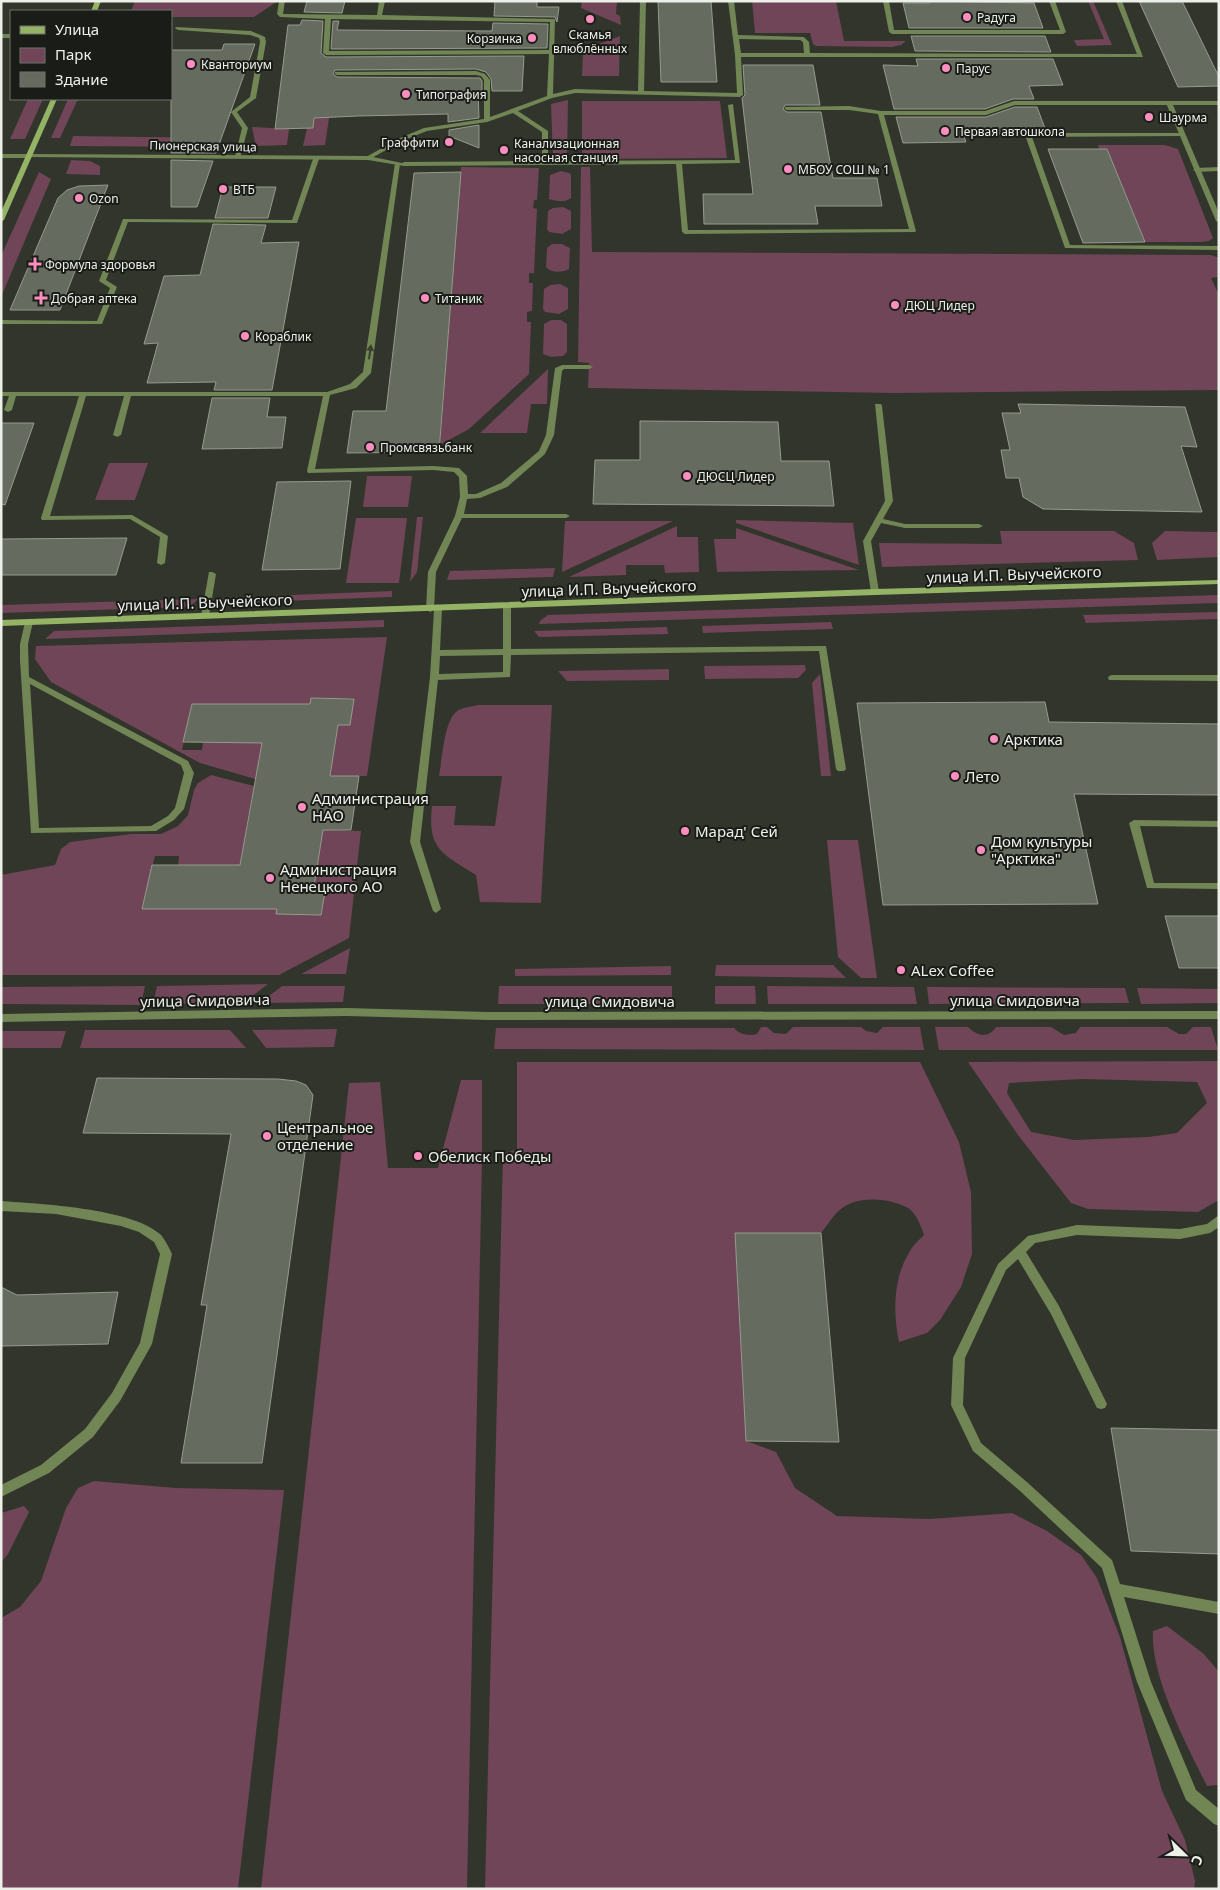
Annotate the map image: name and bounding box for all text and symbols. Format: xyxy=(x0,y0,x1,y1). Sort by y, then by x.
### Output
place label: Радуга xyxy=(977,9,1016,26)
legend xyxy=(10,10,172,100)
marker: Радуга xyxy=(961,11,973,23)
marker: Скамья влюблённых xyxy=(584,13,596,25)
text: Улица xyxy=(55,19,99,39)
place label: Скамья влюблённых xyxy=(553,26,628,57)
place label: Корзинка xyxy=(467,30,522,47)
marker: Корзинка xyxy=(526,32,538,44)
text: Парк xyxy=(55,44,91,64)
place label: Кванториум xyxy=(201,56,272,73)
marker: Кванториум xyxy=(185,58,197,70)
place label: Парус xyxy=(956,60,990,77)
marker: Парус xyxy=(940,62,952,74)
text: Здание xyxy=(55,69,108,89)
place label: Типография xyxy=(416,86,487,103)
marker: Типография xyxy=(400,88,412,100)
place label: Шаурма xyxy=(1159,109,1207,126)
marker: Шаурма xyxy=(1143,111,1155,123)
place label: Первая автошкола xyxy=(955,123,1065,140)
marker: Первая автошкола xyxy=(939,125,951,137)
place label: Граффити xyxy=(381,134,439,151)
place label: Канализационная насосная станция xyxy=(514,135,619,166)
marker: Граффити xyxy=(443,136,455,148)
street label: Пионерская улица xyxy=(149,137,257,155)
marker: Канализационная насосная станция xyxy=(498,144,510,156)
place label: МБОУ СОШ № 1 xyxy=(798,161,890,178)
marker: МБОУ СОШ № 1 xyxy=(782,163,794,175)
place label: ВТБ xyxy=(233,181,255,198)
marker: ВТБ xyxy=(217,183,229,195)
place label: Ozon xyxy=(89,190,119,207)
marker: Ozon xyxy=(73,192,85,204)
place label: Формула здоровья xyxy=(45,256,155,273)
marker: Формула здоровья xyxy=(29,258,41,270)
place label: Добрая аптека xyxy=(51,290,137,307)
place label: Титаник xyxy=(435,290,483,307)
marker: Добрая аптека xyxy=(35,292,47,304)
marker: Титаник xyxy=(419,292,431,304)
place label: ДЮЦ Лидер xyxy=(905,297,975,314)
marker: ДЮЦ Лидер xyxy=(889,299,901,311)
place label: Кораблик xyxy=(255,328,312,345)
marker: Кораблик xyxy=(239,330,251,342)
one-way arrow xyxy=(366,344,374,360)
place label: Промсвязьбанк xyxy=(380,439,473,456)
marker: Промсвязьбанк xyxy=(364,441,376,453)
place label: ДЮСЦ Лидер xyxy=(697,468,774,485)
marker: ДЮСЦ Лидер xyxy=(681,470,693,482)
street label: улица И.П. Выучейского xyxy=(926,561,1102,587)
street label: улица И.П. Выучейского xyxy=(521,575,697,601)
street label: улица И.П. Выучейского xyxy=(117,589,293,615)
place label: Арктика xyxy=(1004,729,1063,749)
marker: Арктика xyxy=(988,733,1000,745)
place label: Лето xyxy=(965,766,999,786)
marker: Лето xyxy=(949,770,961,782)
place label: Администрация НАО xyxy=(312,788,429,825)
marker: Администрация НАО xyxy=(296,801,308,813)
place label: Марад' Сей xyxy=(695,821,778,841)
marker: Марад' Сей xyxy=(679,825,691,837)
place label: Дом культуры "Арктика" xyxy=(991,831,1092,868)
marker: Дом культуры "Арктика" xyxy=(975,844,987,856)
place label: Администрация Ненецкого АО xyxy=(280,859,397,896)
marker: Администрация Ненецкого АО xyxy=(264,872,276,884)
place label: ALex Coffee xyxy=(911,960,994,980)
marker: ALex Coffee xyxy=(895,964,907,976)
street label: улица Смидовича xyxy=(140,989,270,1011)
street label: улица Смидовича xyxy=(950,990,1080,1010)
street label: улица Смидовича xyxy=(545,991,675,1011)
place label: Центральное отделение xyxy=(277,1117,373,1154)
marker: Центральное отделение xyxy=(261,1130,273,1142)
place label: Обелиск Победы xyxy=(428,1146,551,1166)
marker: Обелиск Победы xyxy=(412,1150,424,1162)
north arrow xyxy=(1160,1830,1210,1880)
text: С xyxy=(1187,1852,1208,1868)

